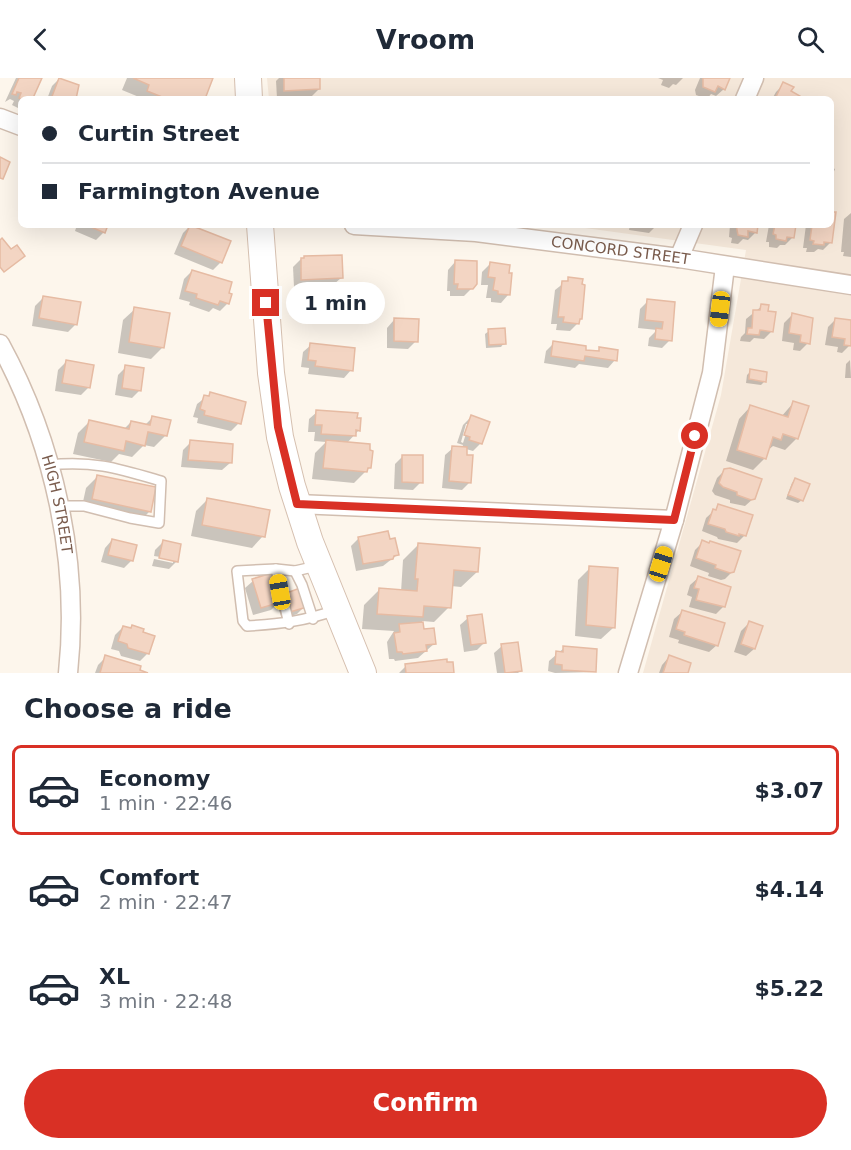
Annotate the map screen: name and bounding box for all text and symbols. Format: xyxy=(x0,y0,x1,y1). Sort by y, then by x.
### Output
icon: back xyxy=(24,23,57,56)
icon: search xyxy=(794,23,827,56)
text: Vroom xyxy=(376,24,475,55)
text: Curtin Street xyxy=(78,121,240,146)
text: Farmington Avenue xyxy=(78,179,320,204)
street label: CONCORD STREET xyxy=(550,233,692,269)
callout: 1 min xyxy=(287,282,386,324)
route end xyxy=(252,289,279,316)
car xyxy=(709,290,731,328)
text: 1 min xyxy=(304,291,367,315)
route start xyxy=(681,422,708,449)
street label: HIGH STREET xyxy=(38,453,76,556)
car xyxy=(647,544,675,584)
car xyxy=(268,573,292,611)
text: Choose a ride xyxy=(24,693,232,724)
icon: car xyxy=(27,763,81,817)
text: Economy xyxy=(99,766,210,791)
text: $3.07 xyxy=(754,778,824,803)
text: 1 min · 22:46 xyxy=(99,791,233,815)
icon: car xyxy=(27,862,81,916)
text: Comfort xyxy=(99,865,199,890)
text: $4.14 xyxy=(754,877,824,902)
text: 2 min · 22:47 xyxy=(99,890,233,914)
icon: car xyxy=(27,961,81,1015)
text: XL xyxy=(99,964,130,989)
text: $5.22 xyxy=(754,976,824,1001)
text: 3 min · 22:48 xyxy=(99,989,233,1013)
button: Confirm xyxy=(24,1069,827,1138)

